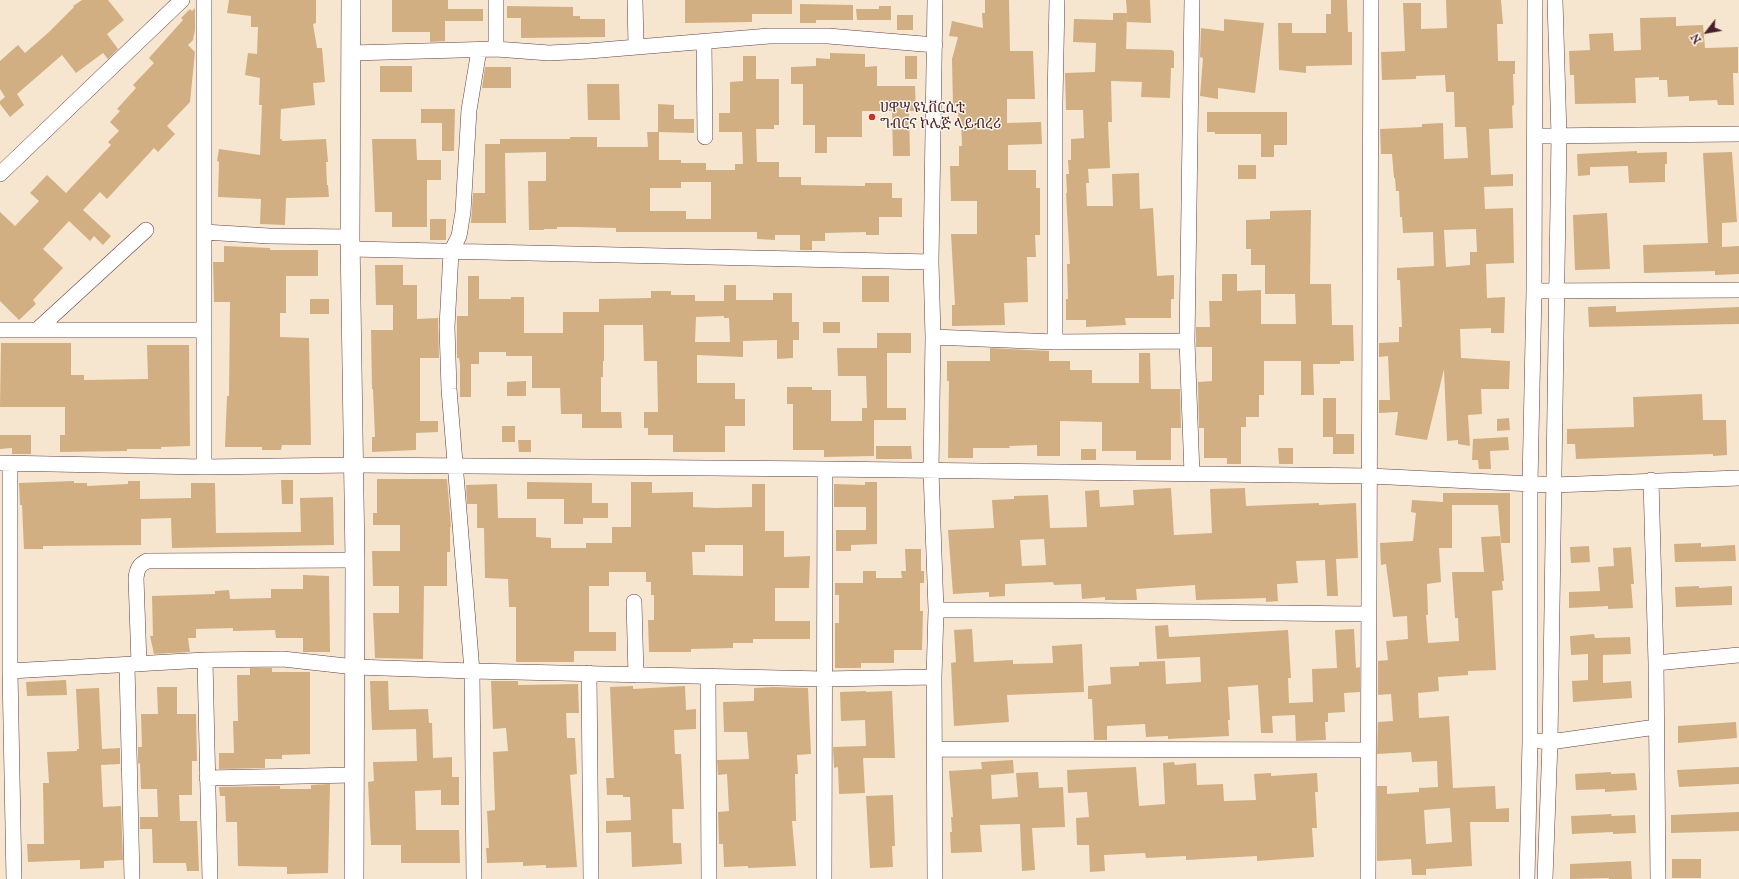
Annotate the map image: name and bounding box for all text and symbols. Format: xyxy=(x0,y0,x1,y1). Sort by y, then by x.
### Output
north arrow xyxy=(1687,12,1727,52)
text: N xyxy=(1688,31,1704,46)
place label: ሀዋሣ ዩኒቨርሲቲ ግብርና ኮሌጅ ላይብረሪ xyxy=(880,101,1001,134)
marker: ሀዋሣ ዩኒቨርሲቲ ግብርና ኮሌጅ ላይብረሪ xyxy=(867,112,877,122)

